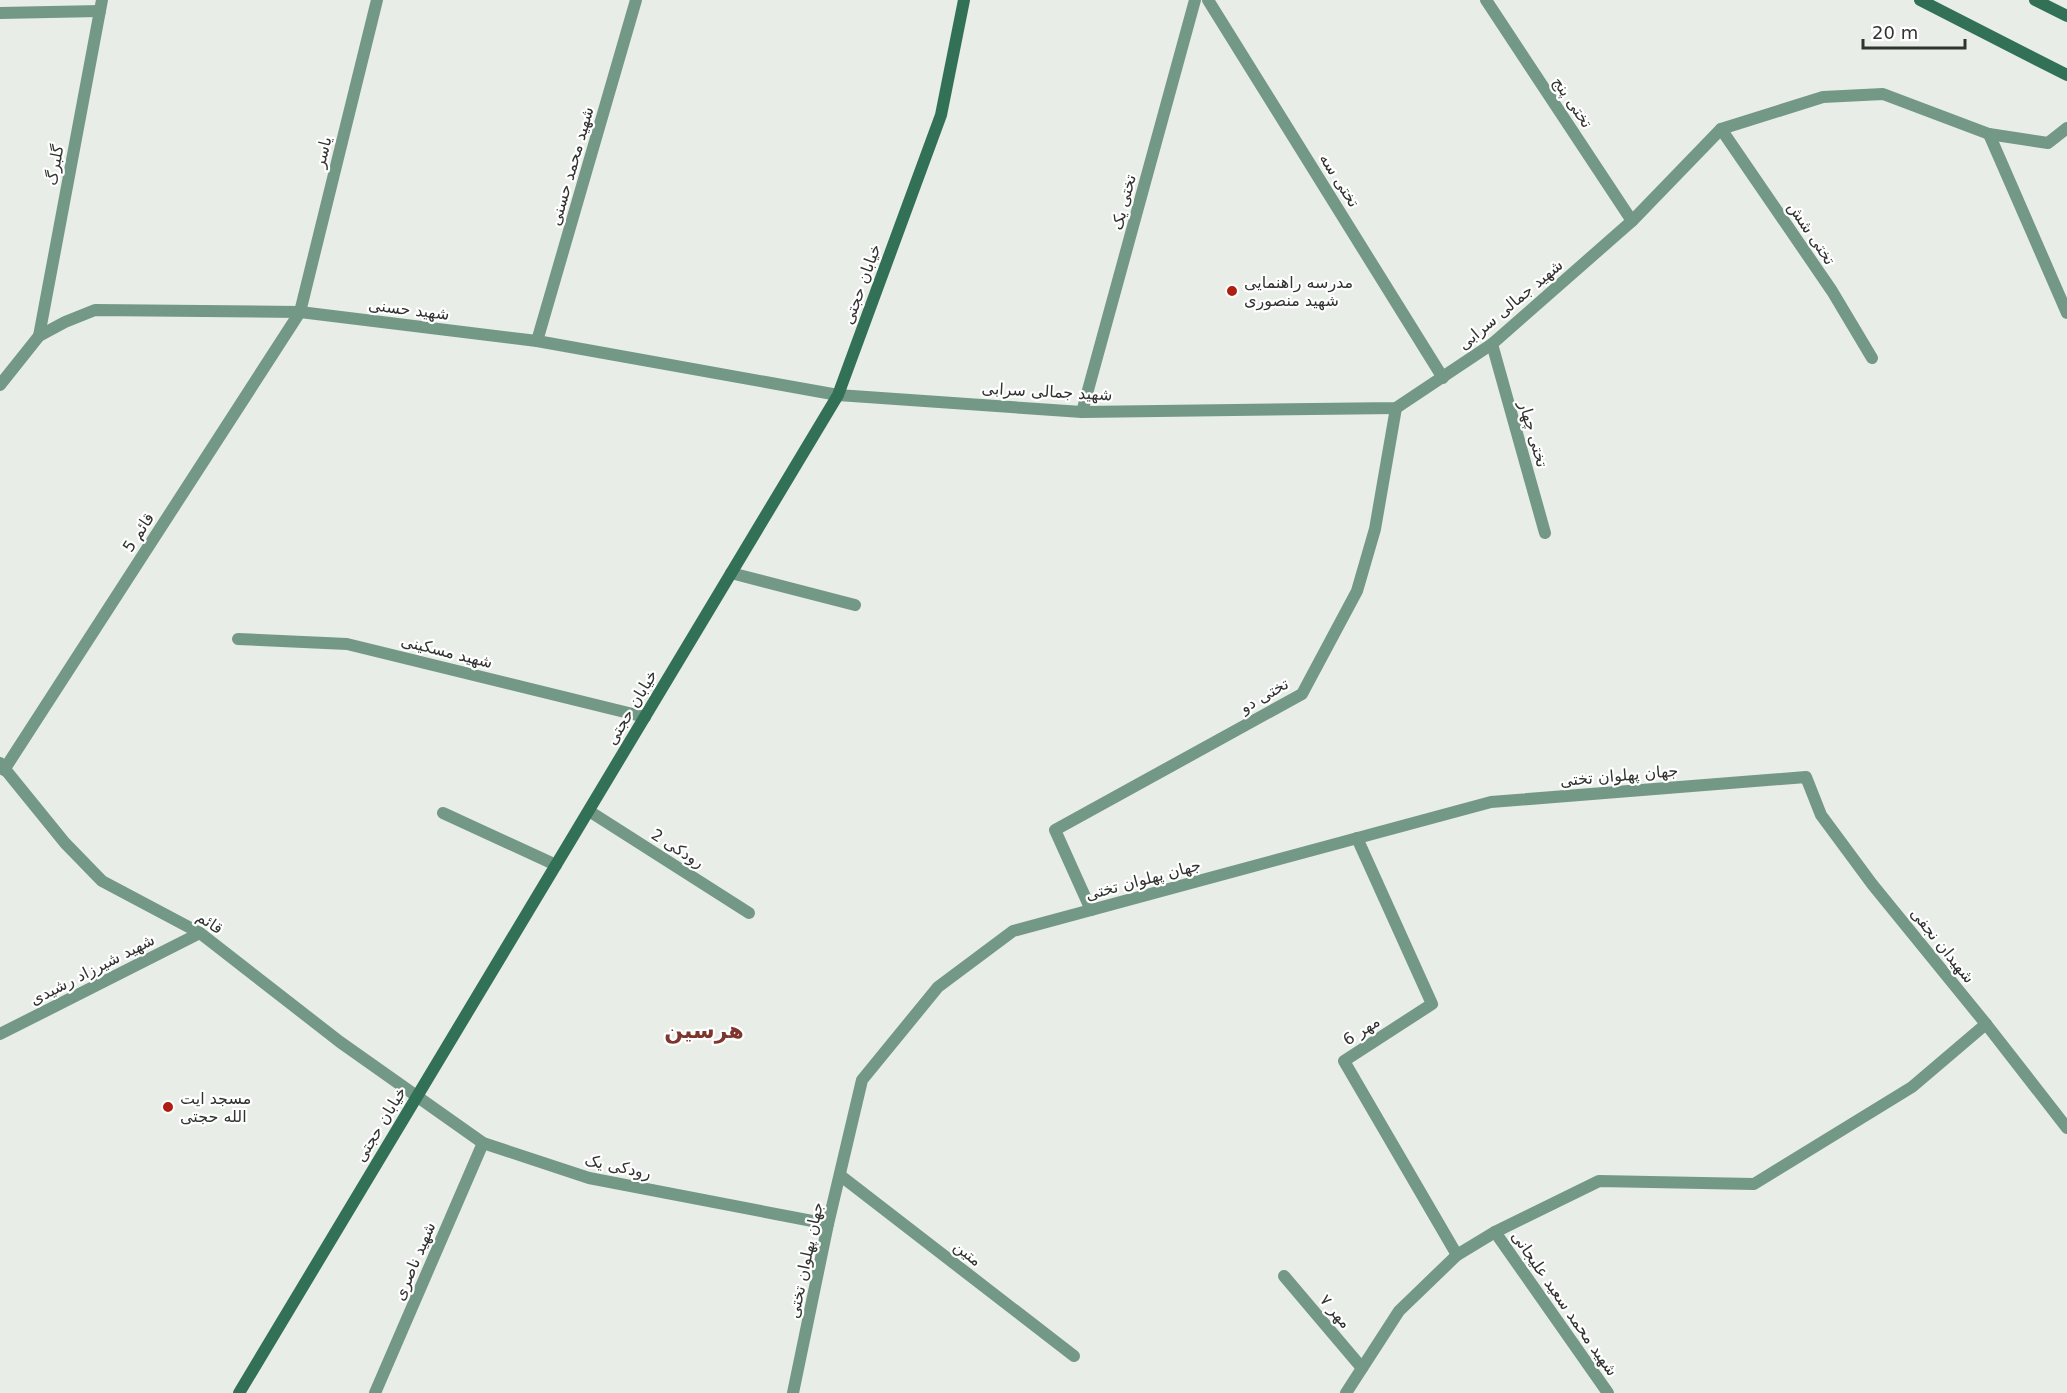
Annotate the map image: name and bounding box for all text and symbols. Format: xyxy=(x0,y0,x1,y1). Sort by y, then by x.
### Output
scale bar xyxy=(1863,12,1965,50)
text: 20 m xyxy=(1872,22,1918,43)
street label: تختی پنج xyxy=(1548,73,1597,132)
street label: شهید محمد حسنی xyxy=(545,104,599,228)
street label: یاسر xyxy=(309,135,336,171)
street label: گلبرگ xyxy=(41,143,69,187)
street label: تختی سه xyxy=(1316,150,1364,211)
street label: تختی یک xyxy=(1107,172,1140,232)
street label: تختی شش xyxy=(1783,198,1840,269)
street label: خیابان حجتی xyxy=(838,241,885,327)
street label: شهید جمالی سرابی xyxy=(1454,255,1567,354)
place label: مدرسه راهنمایی شهید منصوری xyxy=(1244,273,1353,311)
marker: مدرسه راهنمایی شهید منصوری xyxy=(1225,284,1239,298)
street label: شهید حسنی xyxy=(367,295,451,325)
street label: شهید جمالی سرابی xyxy=(981,379,1113,405)
street label: تختی چهار xyxy=(1514,398,1552,470)
street label: قائم 5 xyxy=(119,509,158,555)
street label: شهید مسکینی xyxy=(399,631,495,673)
street label: خیابان حجتی xyxy=(602,666,661,748)
street label: تختی دو xyxy=(1236,674,1292,718)
street label: جهان پهلوان تختی xyxy=(1559,761,1679,791)
street label: رودکی 2 xyxy=(647,825,708,873)
street label: جهان پهلوان تختی xyxy=(1083,855,1203,905)
street label: شهیدان نجفی xyxy=(1906,904,1979,987)
street label: قائم xyxy=(193,907,226,938)
street label: شهید شیرزاد رشیدی xyxy=(27,930,158,1010)
street label: مهر 6 xyxy=(1339,1012,1384,1050)
district label: هرسین xyxy=(664,1018,744,1044)
street label: خیابان حجتی xyxy=(351,1083,410,1165)
place label: مسجد ایت الله حجتی xyxy=(180,1089,251,1126)
marker: مسجد ایت الله حجتی xyxy=(161,1100,175,1114)
street label: رودکی یک xyxy=(583,1150,653,1184)
street label: جهان پهلوان تختی xyxy=(784,1200,828,1320)
street label: شهید ناصری xyxy=(389,1219,440,1304)
street label: شهید محمد سعید علیجانی xyxy=(1506,1227,1622,1380)
street label: متین xyxy=(949,1237,986,1271)
street label: مهر ۷ xyxy=(1315,1290,1355,1333)

